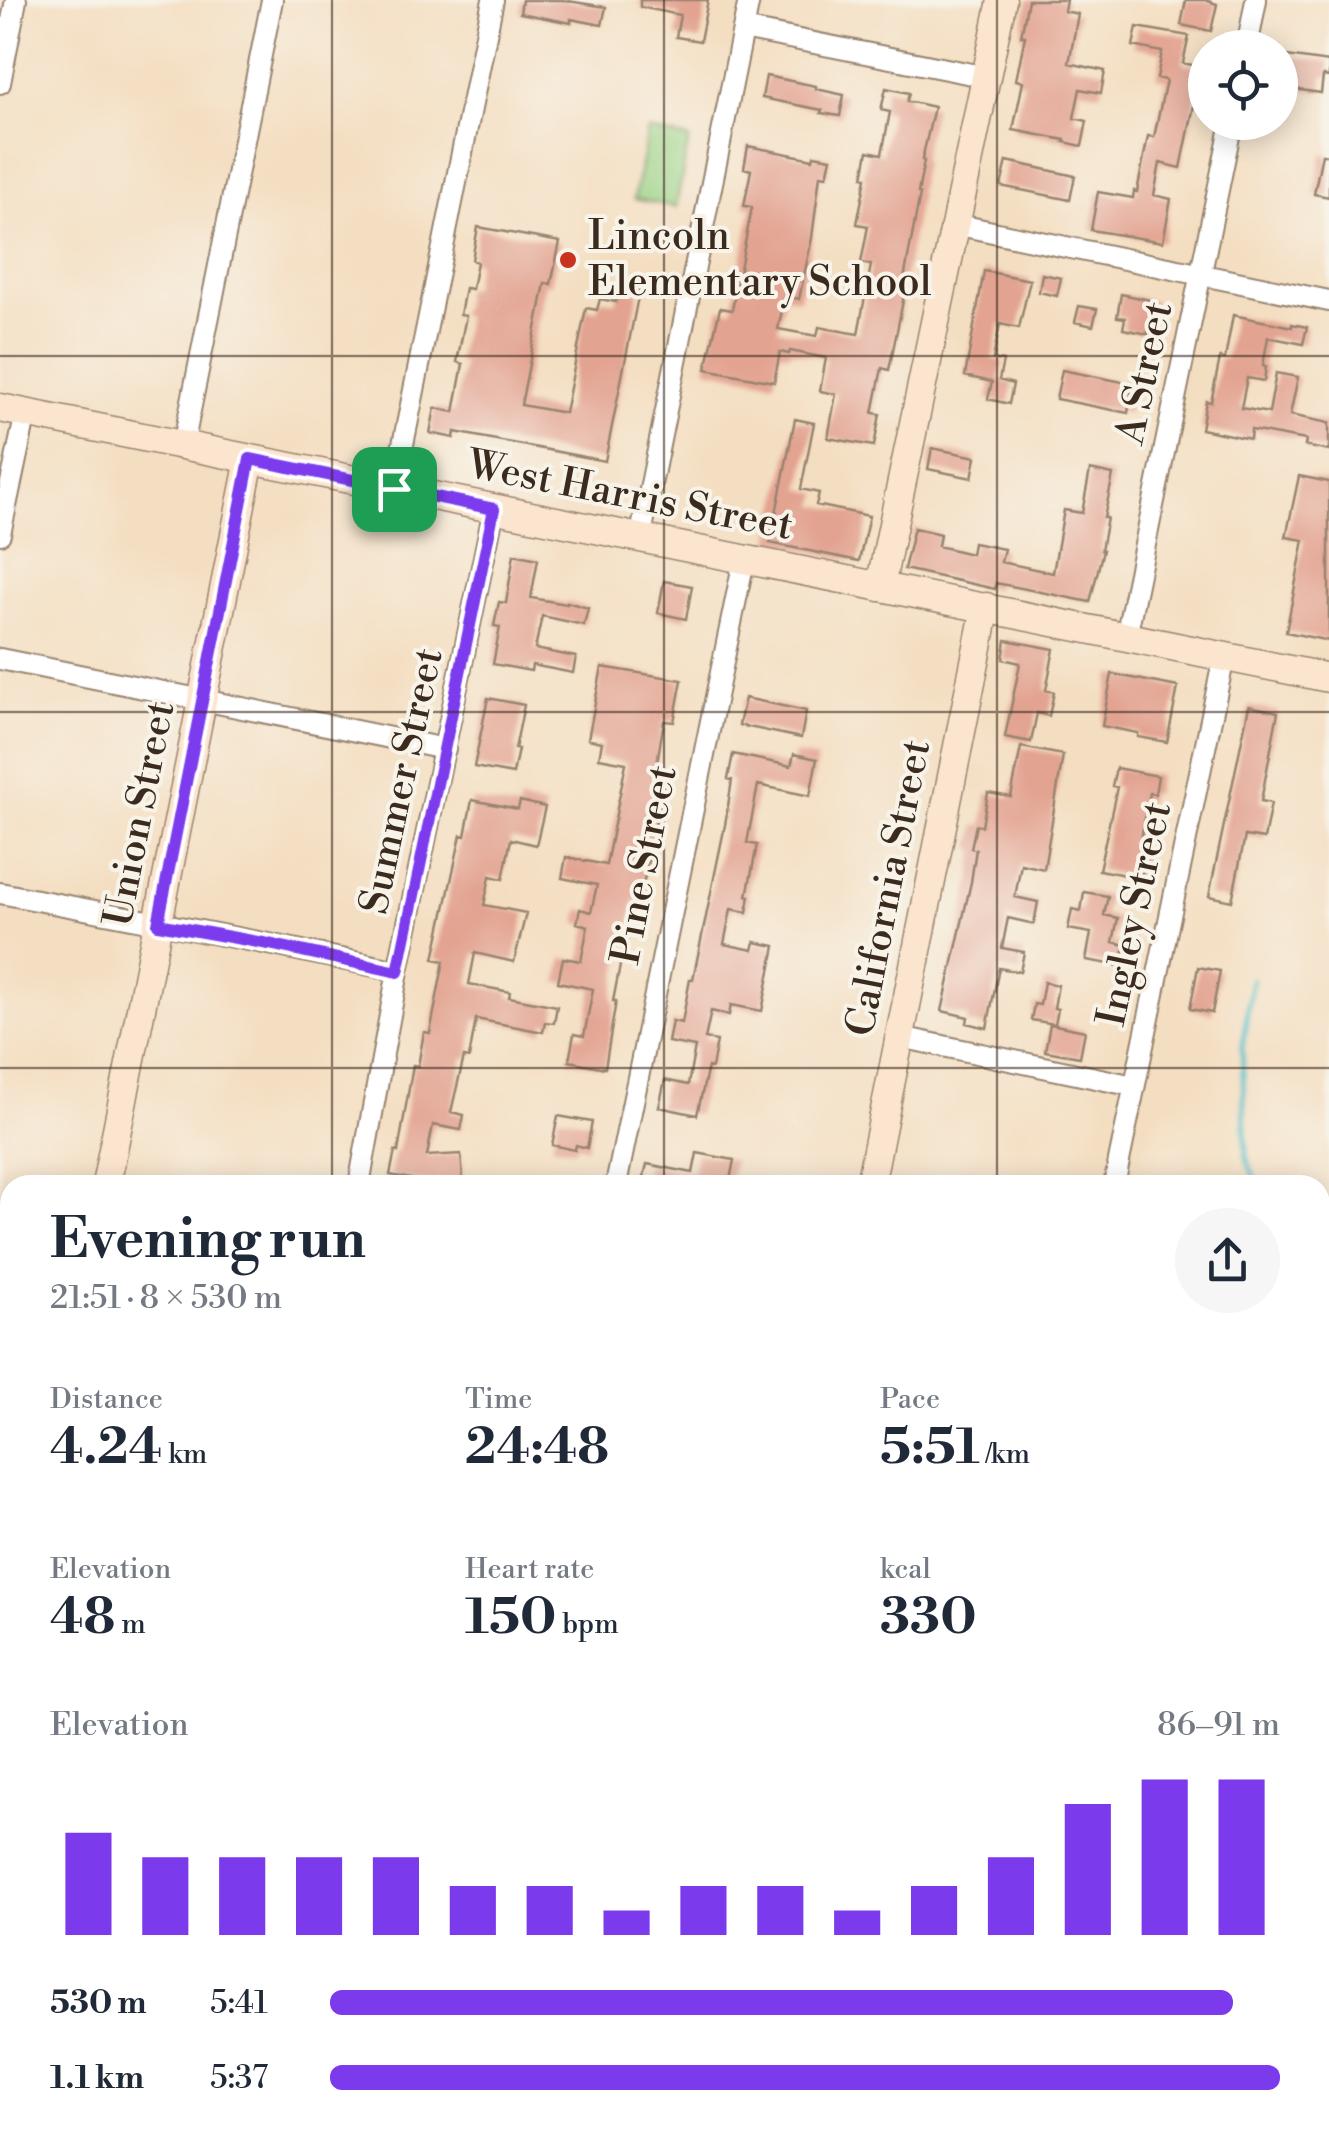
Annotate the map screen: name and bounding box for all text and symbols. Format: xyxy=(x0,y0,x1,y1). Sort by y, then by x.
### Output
map controls xyxy=(1188,30,1298,140)
button: locate xyxy=(1188,30,1298,140)
place label: Lincoln Elementary School xyxy=(588,212,932,309)
marker: Lincoln Elementary School xyxy=(557,249,579,271)
street label: A Street xyxy=(1105,297,1184,450)
street label: West Harris Street xyxy=(461,440,797,552)
pin xyxy=(352,447,437,532)
icon: arrive xyxy=(367,462,422,517)
street label: Summer Street xyxy=(349,644,455,918)
street label: Union Street xyxy=(94,697,186,931)
street label: California Street xyxy=(836,735,942,1041)
street label: Pine Street xyxy=(601,761,689,969)
street label: Ingley Street xyxy=(1087,797,1184,1031)
text: Evening run xyxy=(50,1206,366,1275)
button: share xyxy=(1175,1208,1280,1313)
text: 21:51 · 8 × 530 m xyxy=(50,1278,282,1318)
text: Distance xyxy=(50,1382,163,1417)
text: Time xyxy=(465,1382,532,1417)
text: Pace xyxy=(880,1382,940,1417)
text: 4.24 xyxy=(50,1417,162,1479)
text: 24:48 xyxy=(465,1417,609,1479)
text: 5:51 xyxy=(880,1417,980,1479)
text: km xyxy=(162,1437,207,1472)
text: /km xyxy=(980,1437,1030,1472)
text: Elevation xyxy=(50,1552,171,1587)
text: Heart rate xyxy=(465,1552,594,1587)
text: kcal xyxy=(880,1552,931,1587)
text: 48 xyxy=(50,1587,115,1649)
text: 150 xyxy=(465,1587,556,1649)
text: 330 xyxy=(880,1587,977,1649)
text: m xyxy=(115,1607,146,1642)
text: bpm xyxy=(556,1607,619,1642)
text: Elevation xyxy=(50,1705,189,1745)
text: 86–91 m xyxy=(1157,1705,1280,1745)
text: 530 m xyxy=(50,1983,147,2023)
text: 5:41 xyxy=(210,1983,268,2023)
text: 1.1 km xyxy=(50,2058,144,2098)
text: 5:37 xyxy=(210,2058,268,2098)

